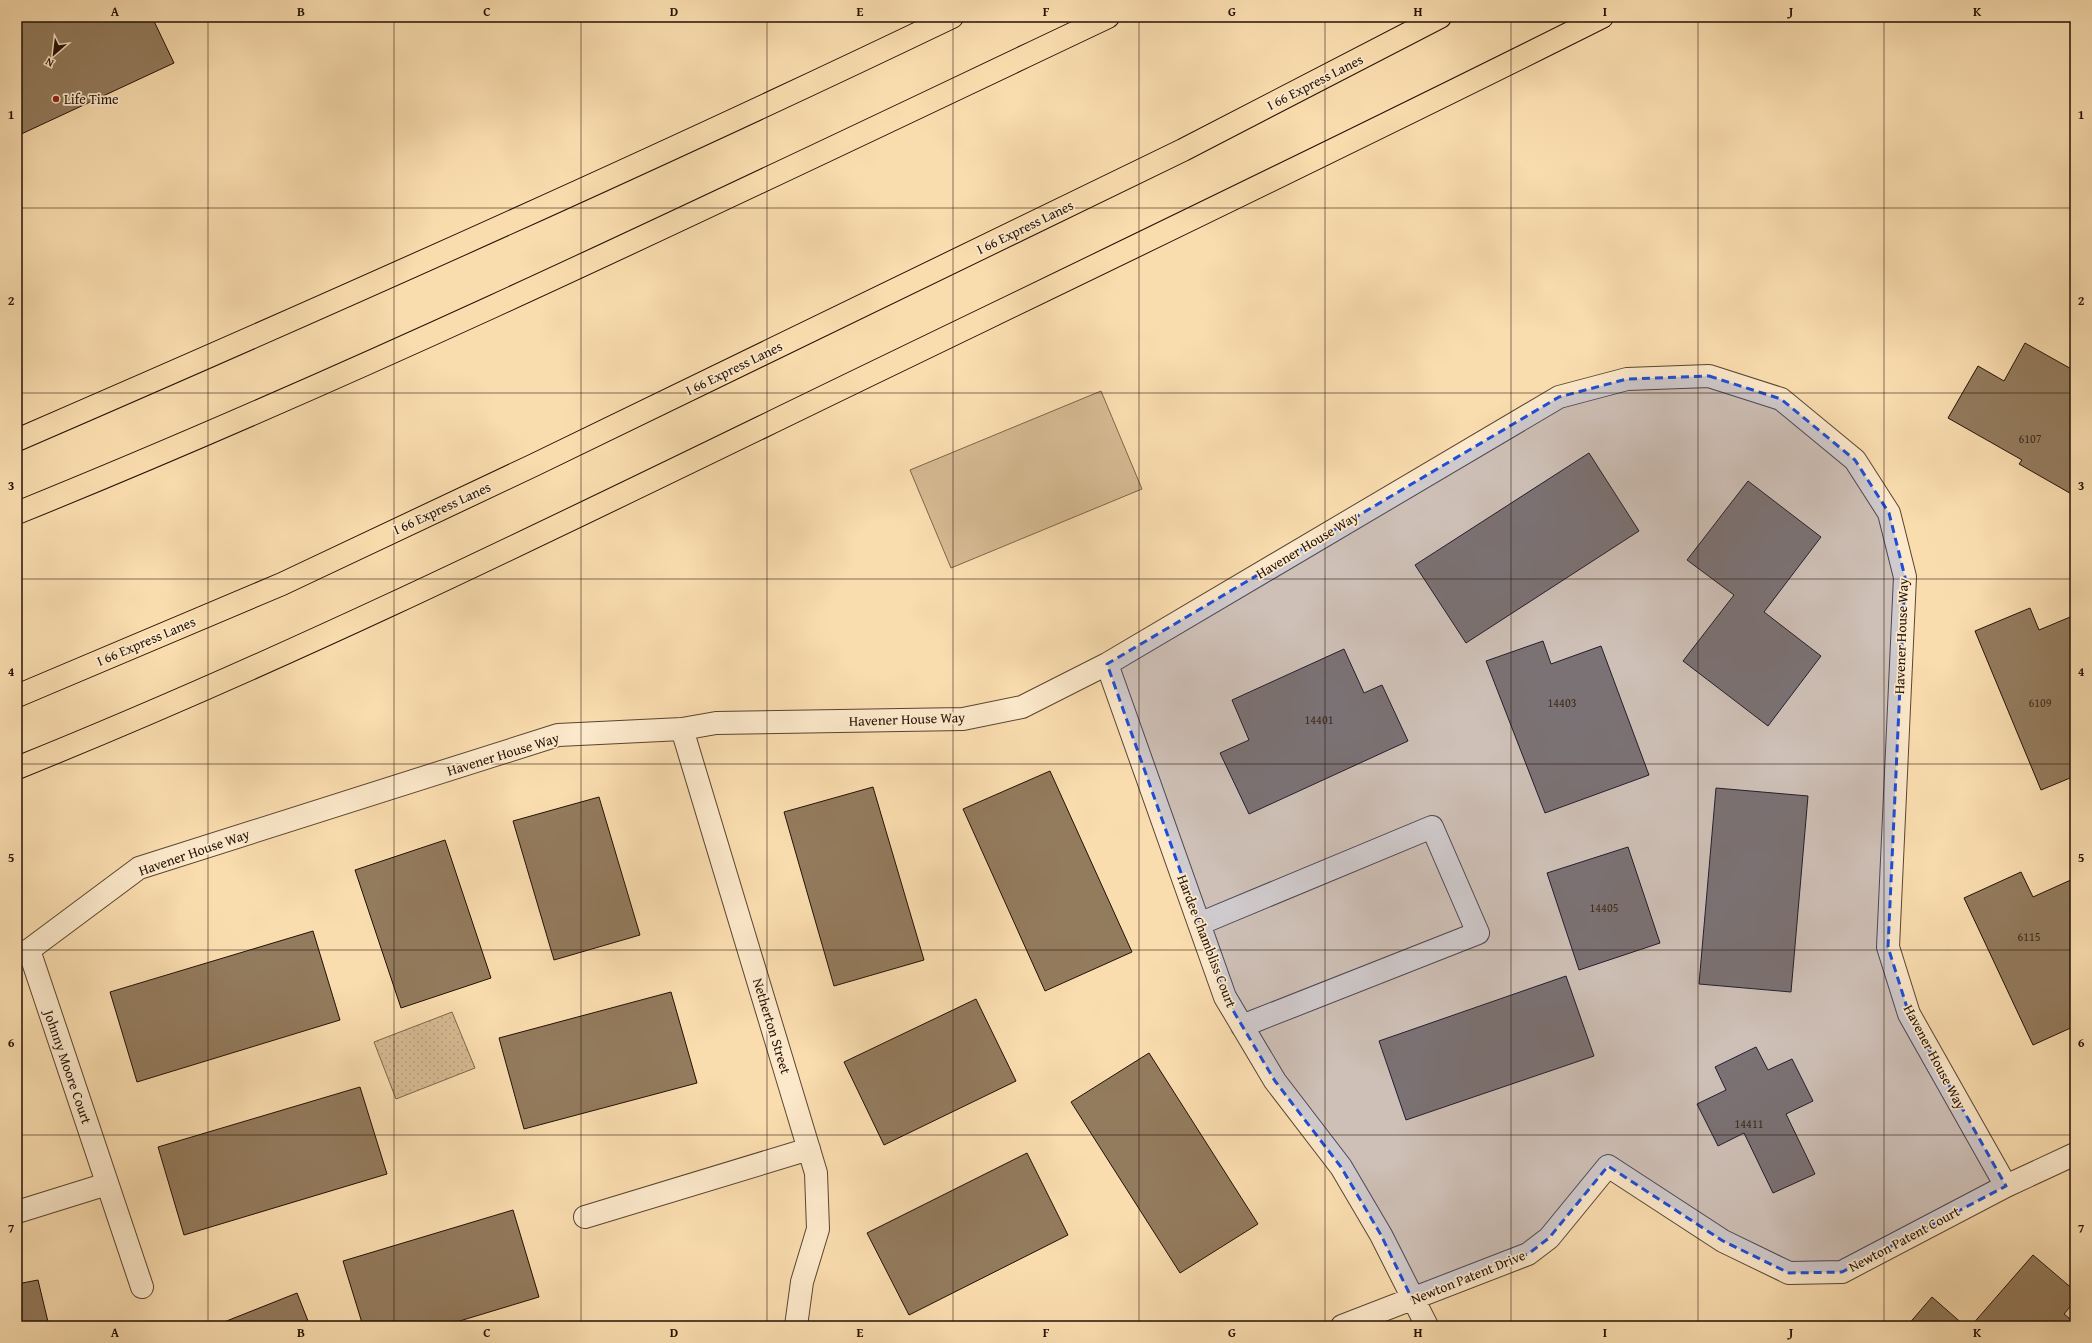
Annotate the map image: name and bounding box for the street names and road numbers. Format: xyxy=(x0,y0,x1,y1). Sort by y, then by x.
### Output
street label: I 66 Express Lanes xyxy=(1263,49,1367,115)
street label: I 66 Express Lanes xyxy=(973,195,1077,259)
street label: I 66 Express Lanes xyxy=(682,336,786,400)
street label: I 66 Express Lanes xyxy=(390,477,494,539)
street label: Havener House Way xyxy=(1252,506,1362,584)
street label: Havener House Way xyxy=(1889,577,1913,694)
street label: I 66 Express Lanes xyxy=(94,611,198,671)
street label: Havener House Way xyxy=(849,707,966,731)
street label: Havener House Way xyxy=(444,727,562,781)
street label: Havener House Way xyxy=(136,824,252,880)
street label: Hardee Chambliss Court xyxy=(1172,872,1242,1010)
street label: Netherton Street xyxy=(748,976,796,1076)
street label: Havener House Way xyxy=(1899,1001,1971,1113)
street label: Johnny Moore Court xyxy=(38,1005,97,1127)
street label: Newton Patent Court xyxy=(1845,1201,1963,1277)
street label: Newton Patent Drive xyxy=(1408,1245,1529,1309)

